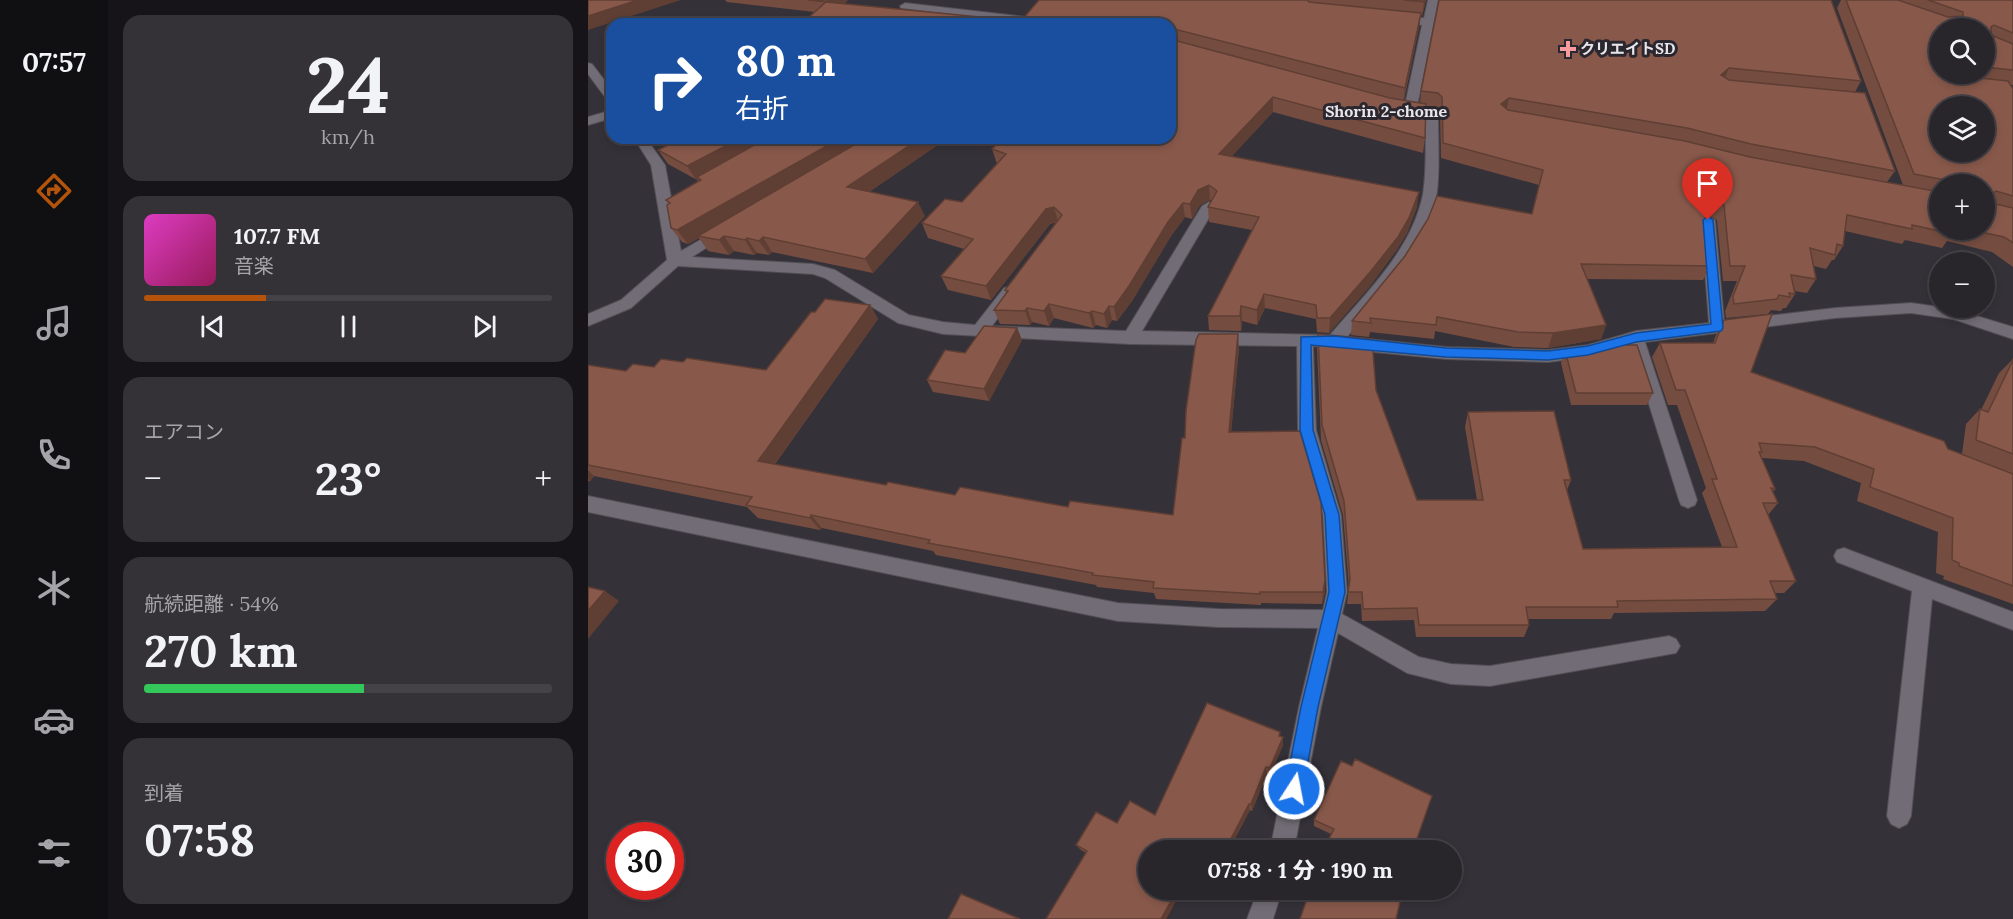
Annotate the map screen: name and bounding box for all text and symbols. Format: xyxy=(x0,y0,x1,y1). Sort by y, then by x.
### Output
map controls xyxy=(1929,18,1995,318)
button: search xyxy=(1929,18,1995,84)
text: 80 m xyxy=(735,34,835,88)
text: 24 xyxy=(306,35,390,134)
place label: クリエイトSD xyxy=(1580,39,1675,58)
icon: right xyxy=(636,42,714,120)
marker: クリエイトSD xyxy=(1561,42,1575,56)
text: 07:57 xyxy=(22,45,86,79)
text: 右折 xyxy=(735,91,789,125)
button: layers xyxy=(1929,96,1995,162)
district label: Shorin 2-chome xyxy=(1325,101,1447,121)
text: km/h xyxy=(321,124,375,149)
pin xyxy=(1682,158,1733,220)
icon: arrive xyxy=(1691,167,1724,200)
icon: directions xyxy=(33,170,75,212)
button: + xyxy=(1929,174,1995,240)
text: 107.7 FM xyxy=(234,222,320,250)
button: − xyxy=(1929,252,1995,318)
text: 音楽 xyxy=(234,253,274,278)
icon: music xyxy=(33,302,75,344)
icon: previous xyxy=(196,310,229,343)
icon: pause xyxy=(332,310,365,343)
icon: next xyxy=(468,310,501,343)
text: エアコン xyxy=(144,419,224,444)
icon: phone xyxy=(33,434,75,476)
text: 23° xyxy=(315,450,381,507)
text: − xyxy=(144,457,162,499)
text: + xyxy=(534,457,552,499)
icon: climate xyxy=(33,567,75,609)
text: 航続距離 · 54% xyxy=(144,591,279,616)
text: 270 km xyxy=(144,622,298,679)
icon: car xyxy=(33,699,75,741)
position arrow xyxy=(1262,757,1326,821)
text: 到着 xyxy=(144,780,184,805)
text: 07:58 xyxy=(144,811,255,868)
speed limit sign: 30 xyxy=(606,822,684,900)
icon: filters xyxy=(33,832,75,874)
text: 07:58 · 1 分 · 190 m xyxy=(1207,856,1393,884)

